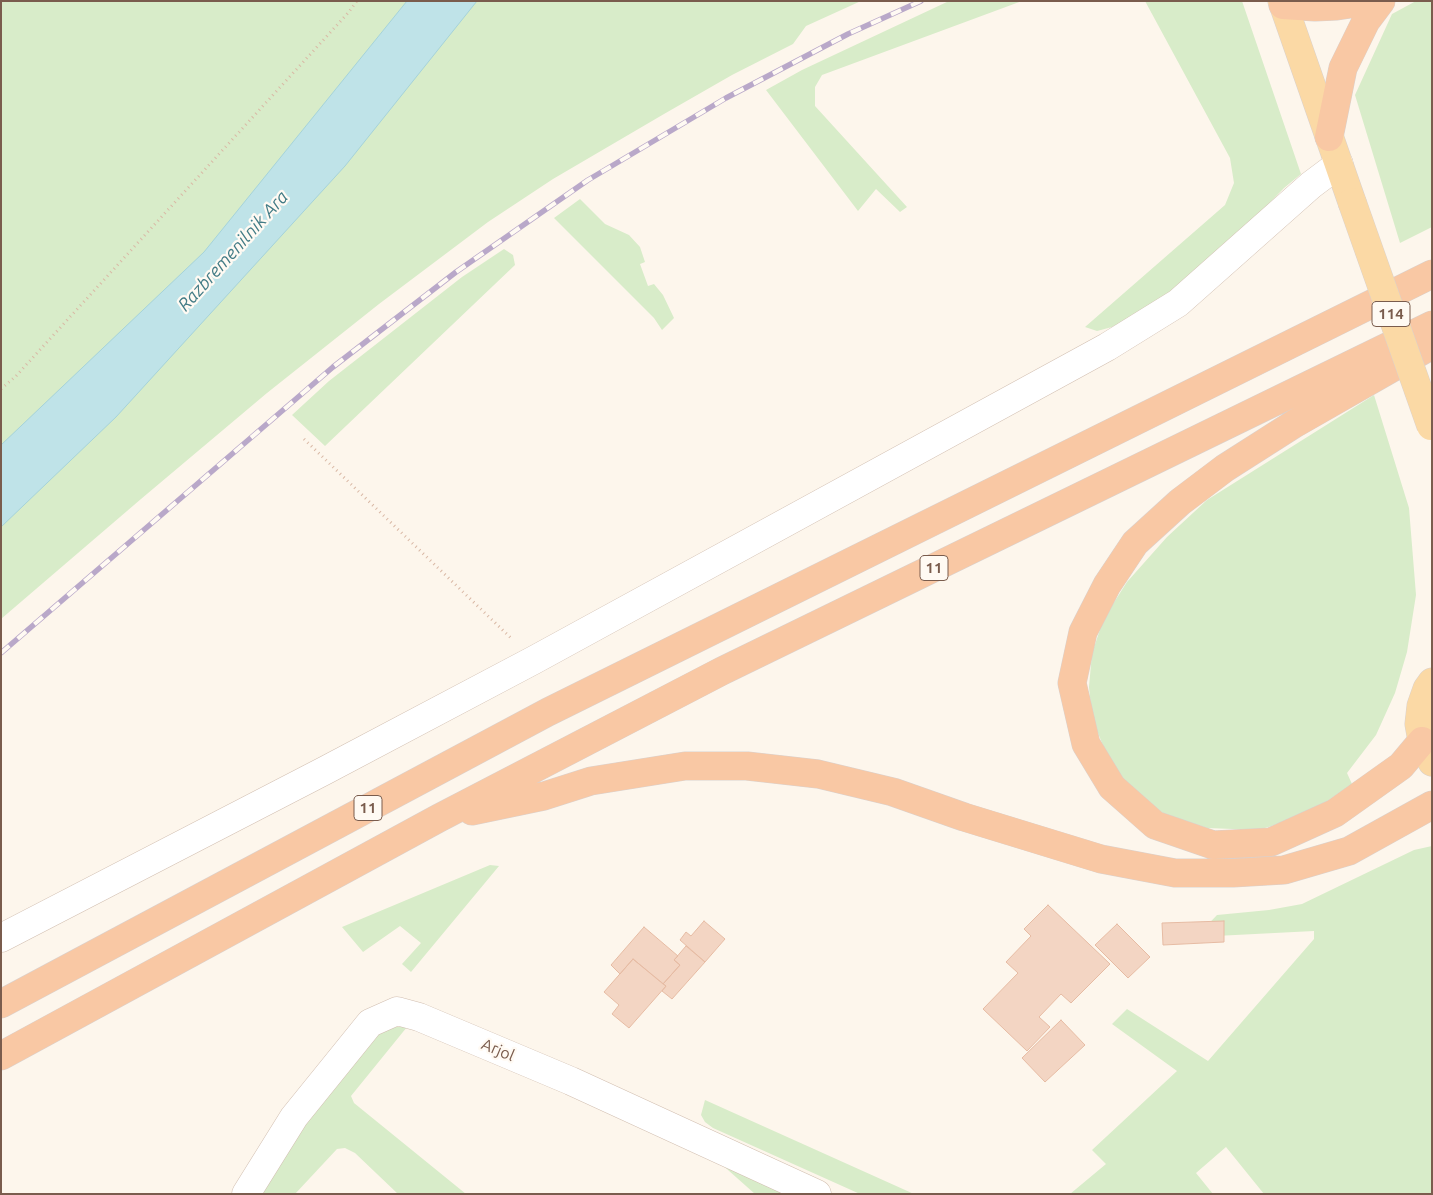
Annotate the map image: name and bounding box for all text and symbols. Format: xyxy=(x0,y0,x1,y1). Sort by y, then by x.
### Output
water label: Razbremenilnik Ara xyxy=(173,187,293,315)
road number: 114 xyxy=(1372,302,1410,326)
road number: 11 xyxy=(920,556,948,580)
road number: 11 xyxy=(354,796,382,820)
street label: Arjol xyxy=(479,1035,517,1065)

